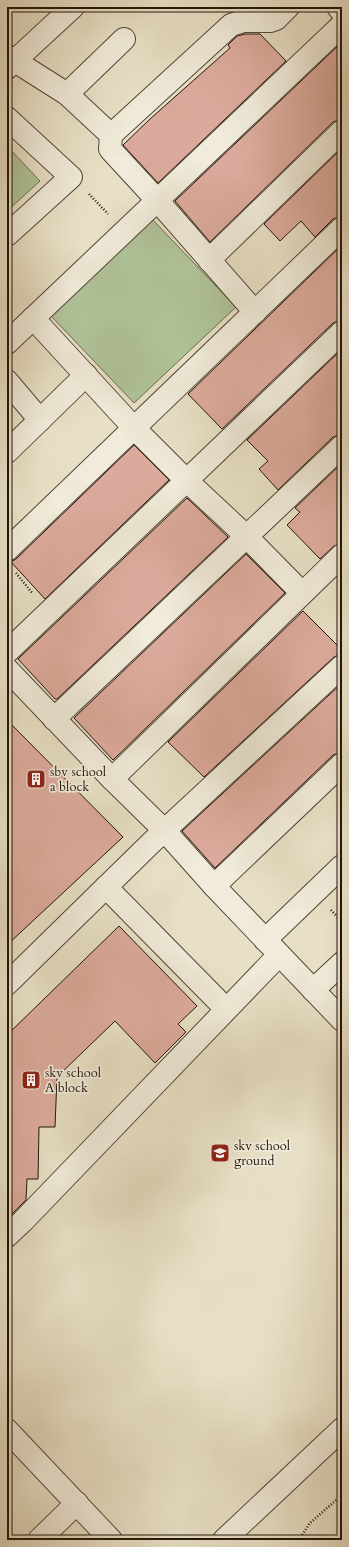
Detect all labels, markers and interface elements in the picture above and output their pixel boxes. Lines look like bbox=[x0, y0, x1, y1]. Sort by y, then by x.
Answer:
place label: sbv school a block bbox=[50, 763, 107, 796]
building icon: sbv school a block bbox=[25, 768, 47, 790]
place label: skv school A block bbox=[45, 1064, 102, 1097]
building icon: skv school A block bbox=[20, 1069, 42, 1091]
place label: skv school ground bbox=[234, 1137, 291, 1170]
school or university icon: skv school ground bbox=[209, 1142, 231, 1164]

